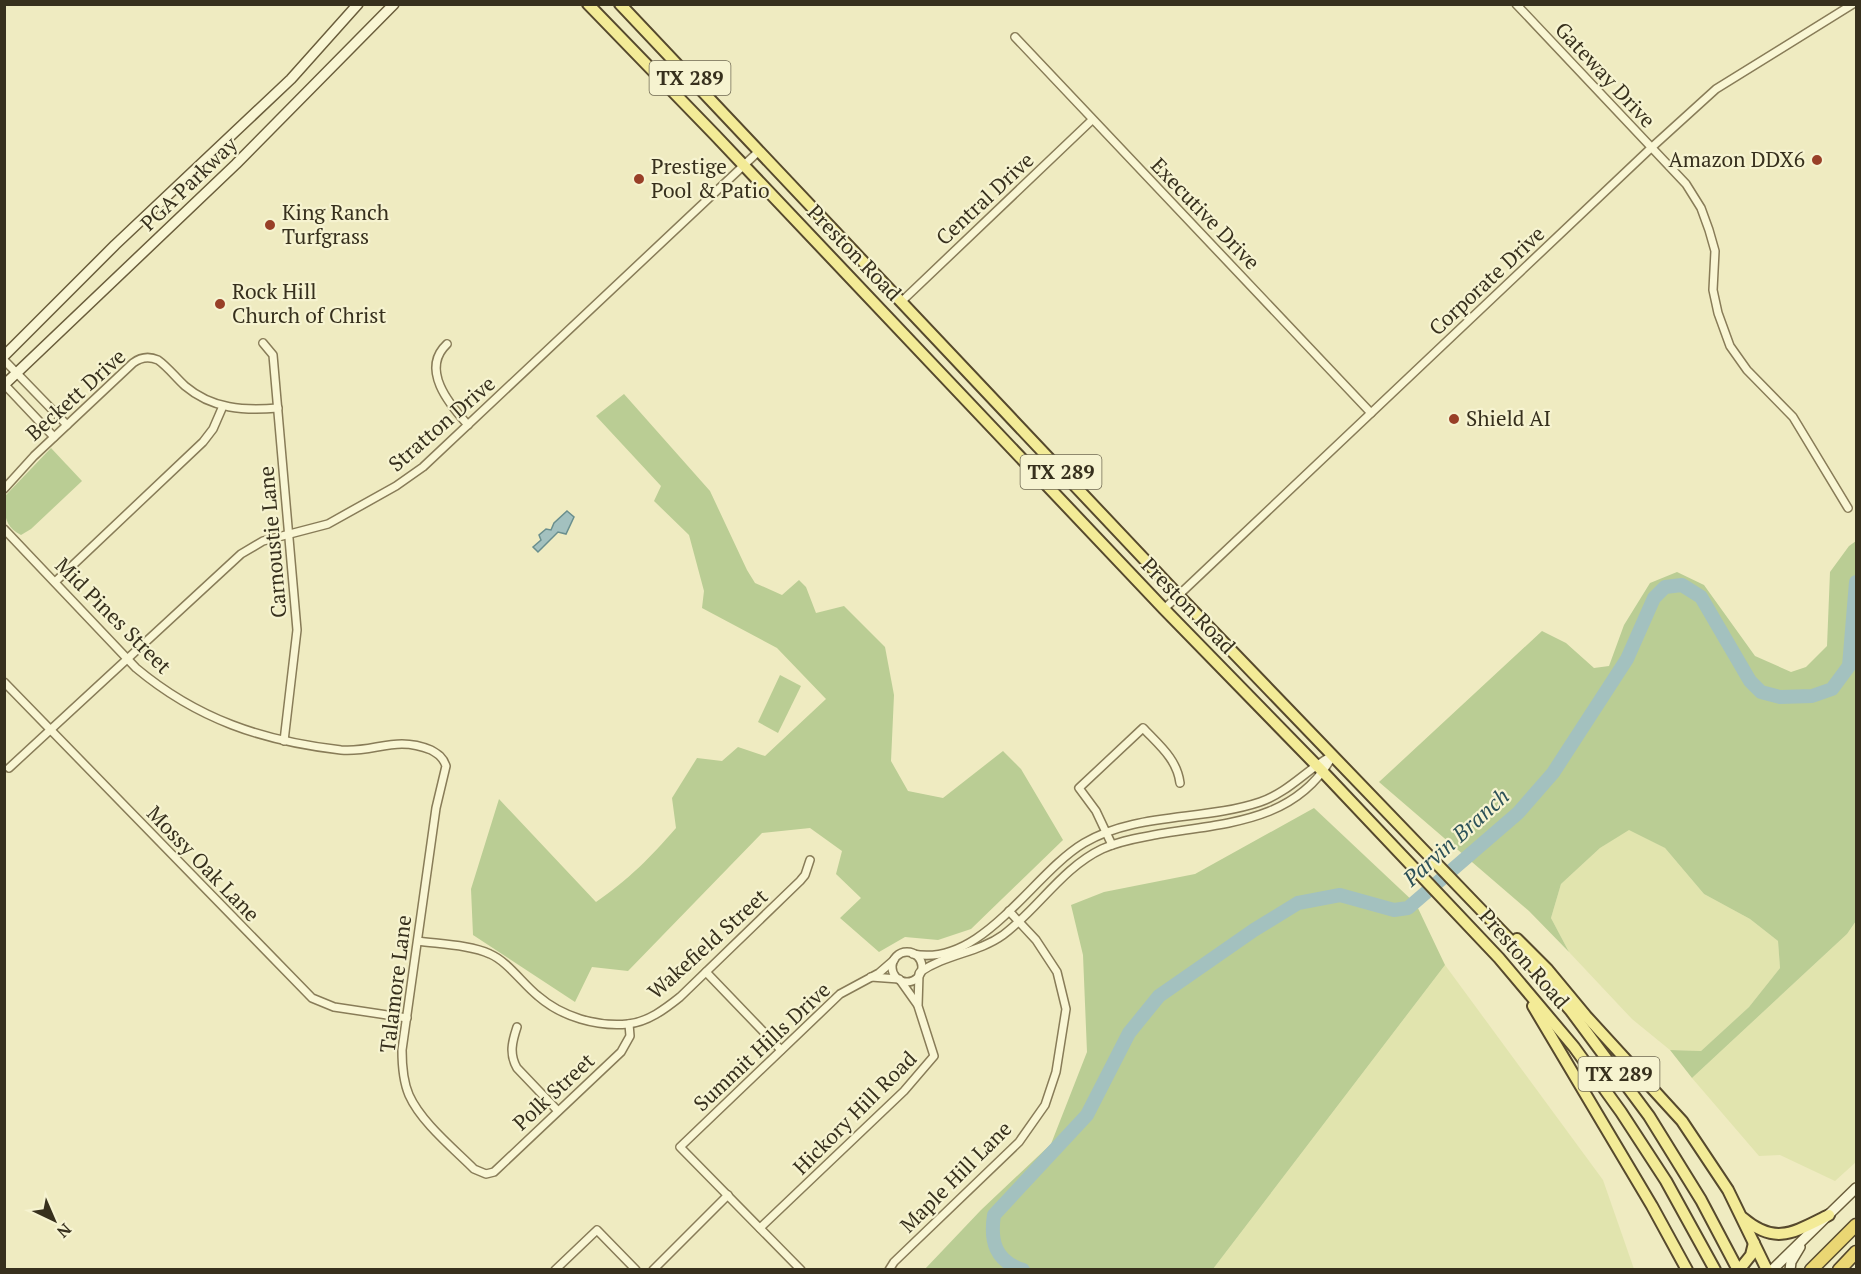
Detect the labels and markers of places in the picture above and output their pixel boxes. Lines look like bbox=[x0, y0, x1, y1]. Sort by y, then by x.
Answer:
place label: Amazon DDX6 bbox=[1668, 145, 1805, 173]
place label: Prestige Pool & Patio bbox=[651, 152, 770, 204]
marker: Amazon DDX6 bbox=[1810, 153, 1824, 167]
marker: Prestige Pool & Patio bbox=[632, 172, 646, 186]
place label: King Ranch Turfgrass bbox=[282, 198, 389, 250]
marker: King Ranch Turfgrass bbox=[263, 218, 277, 232]
place label: Rock Hill Church of Christ bbox=[232, 277, 386, 329]
marker: Rock Hill Church of Christ bbox=[213, 297, 227, 311]
place label: Shield AI bbox=[1466, 404, 1551, 432]
marker: Shield AI bbox=[1447, 412, 1461, 426]

